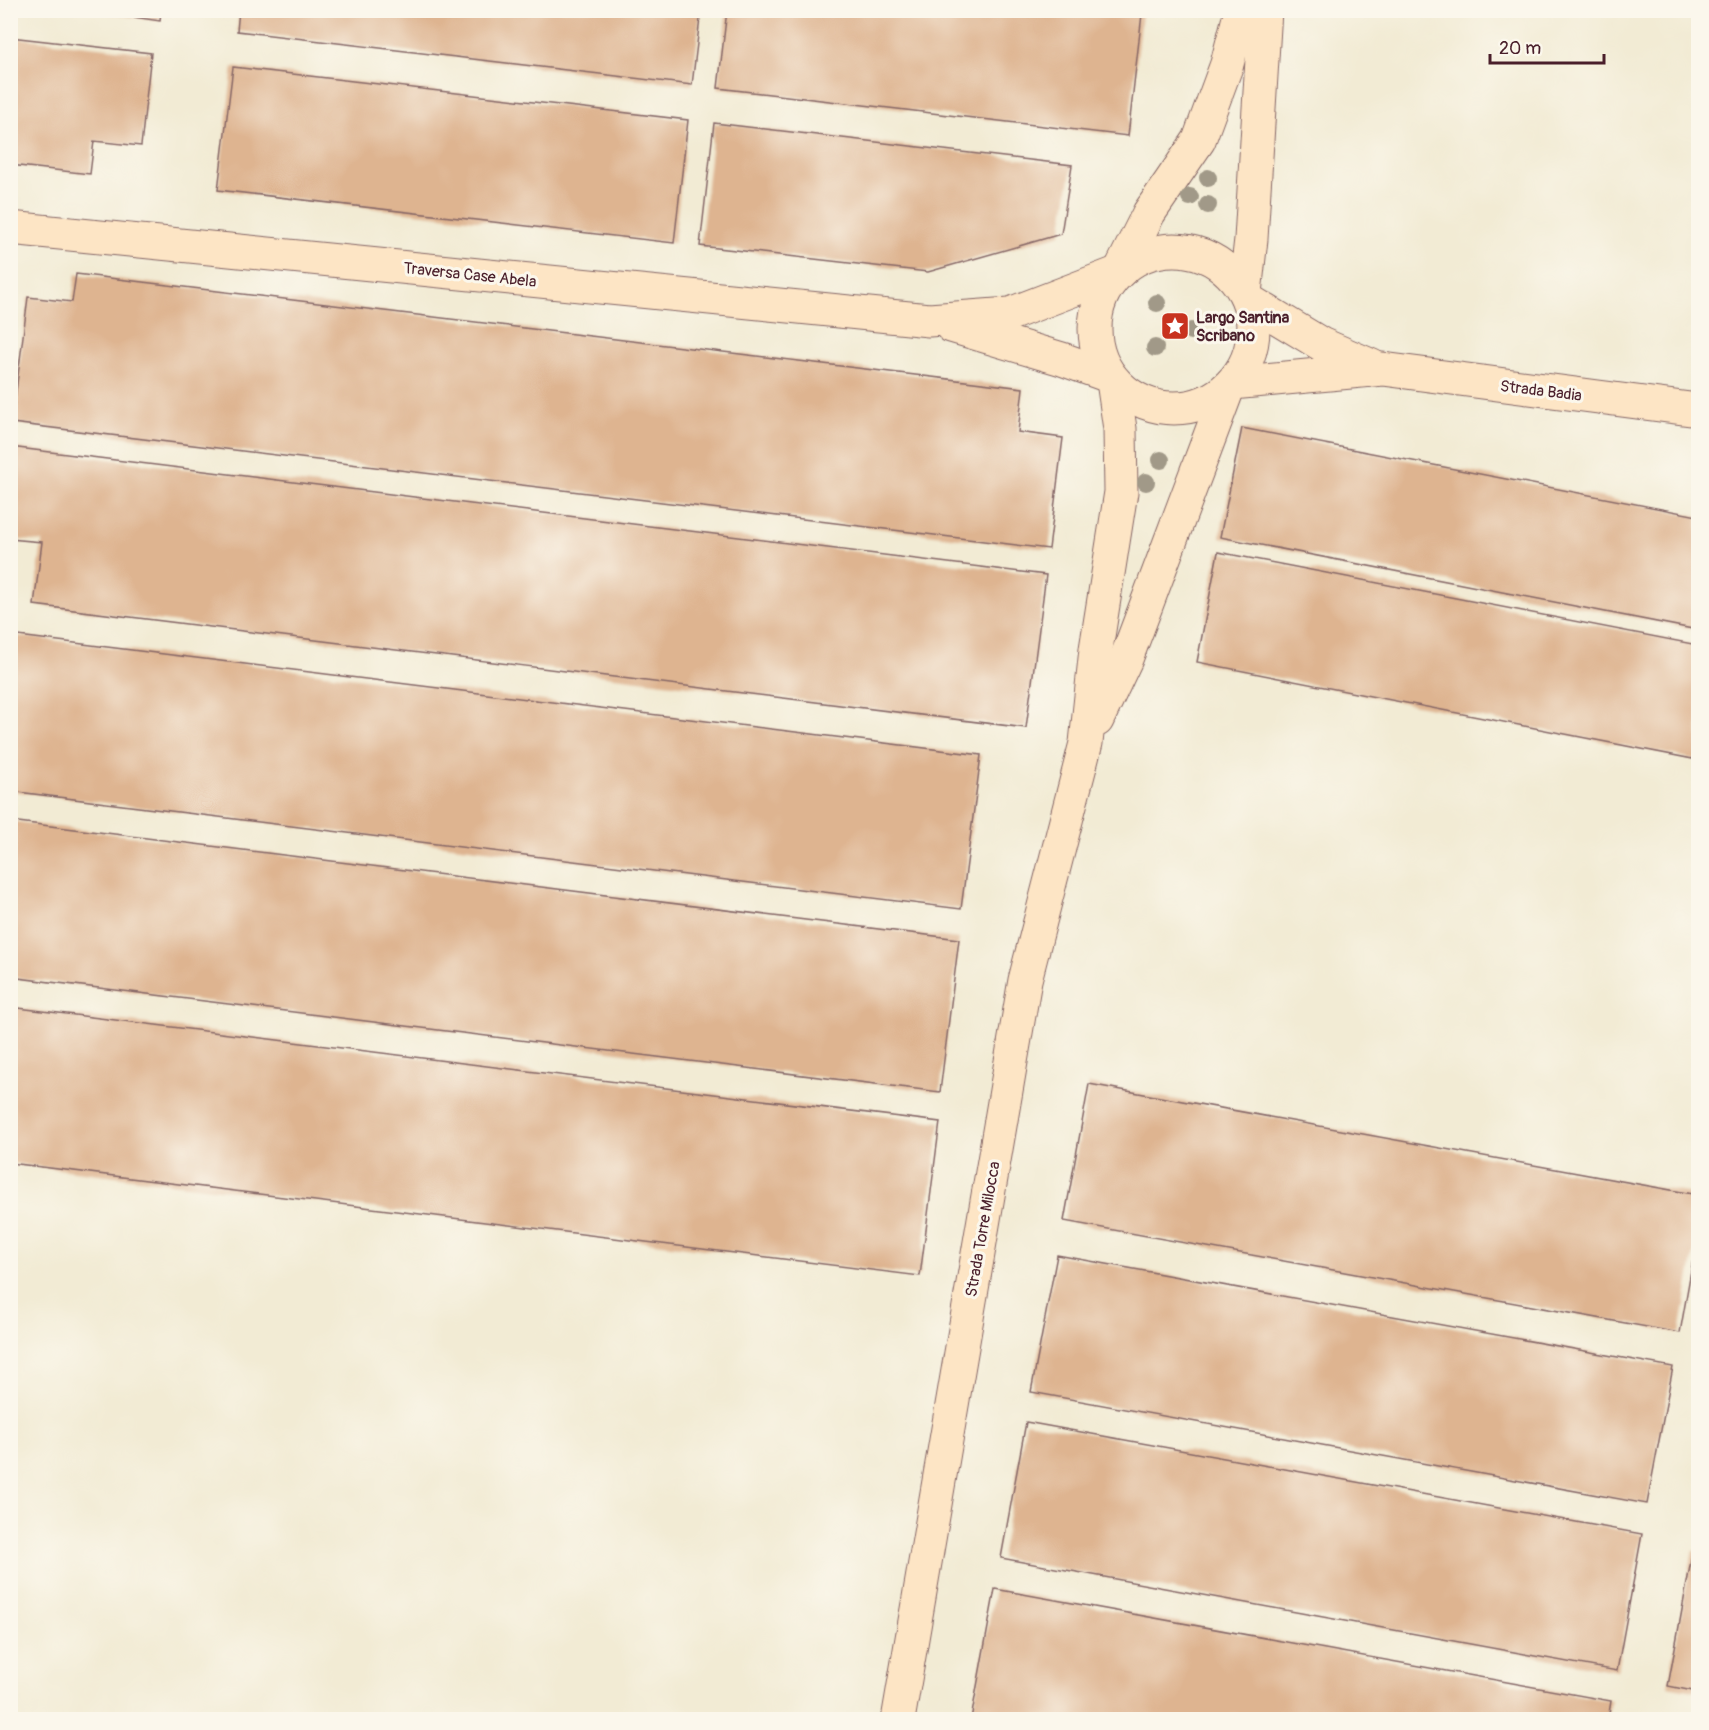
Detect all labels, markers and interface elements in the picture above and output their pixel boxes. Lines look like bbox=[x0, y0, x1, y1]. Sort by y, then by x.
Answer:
scale bar bbox=[1490, 27, 1604, 65]
text: 20 m bbox=[1499, 37, 1541, 60]
street label: Traversa Case Abela bbox=[402, 258, 537, 292]
place label: Largo Santina Scribano bbox=[1196, 308, 1290, 346]
place icon: Largo Santina Scribano bbox=[1159, 310, 1191, 342]
street label: Strada Badia bbox=[1499, 376, 1583, 406]
street label: Strada Torre Milocca bbox=[961, 1160, 1005, 1299]

